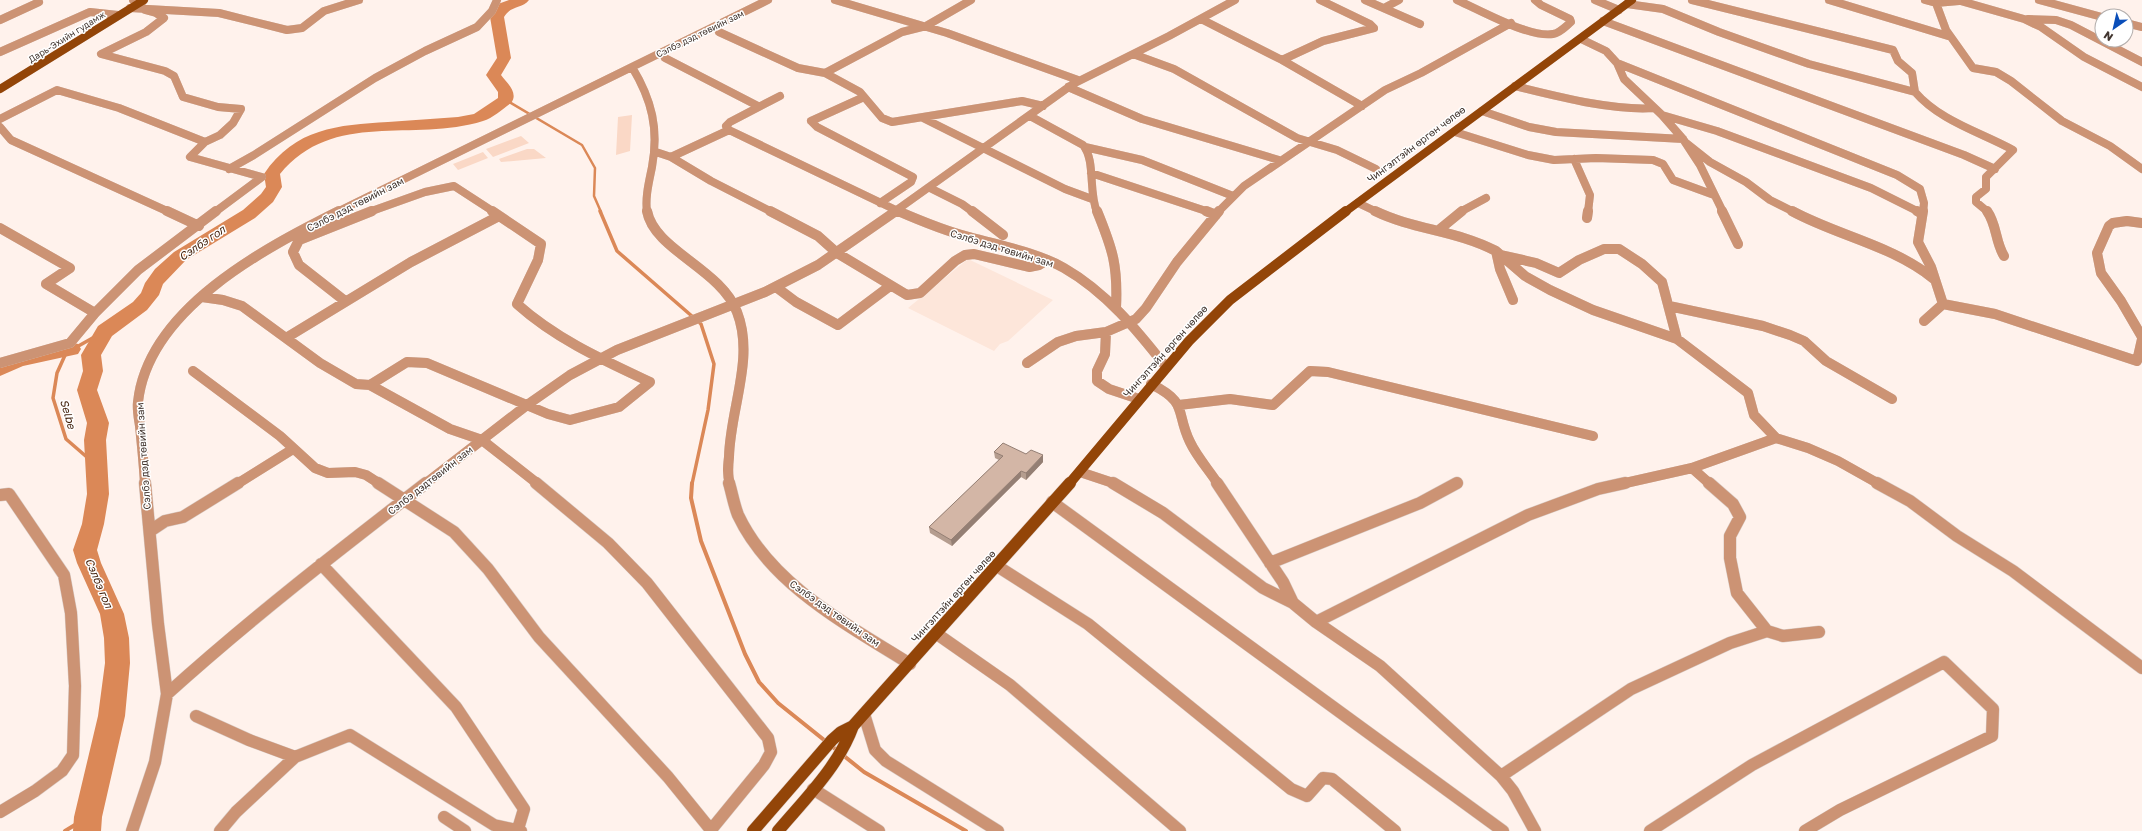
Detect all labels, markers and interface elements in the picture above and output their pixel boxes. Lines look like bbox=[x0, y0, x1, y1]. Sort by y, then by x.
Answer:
street label: Сэлбэ дэд төвийн зам bbox=[654, 7, 746, 60]
street label: Дарь-Эхийн гудамж bbox=[26, 8, 107, 65]
north arrow bbox=[2094, 8, 2134, 48]
text: N bbox=[2101, 29, 2115, 44]
street label: Чингэлтэйн өргөн чөлөө bbox=[1364, 103, 1468, 185]
street label: Сэлбэ дэд төвийн зам bbox=[305, 174, 405, 234]
water label: Сэлбэ гол bbox=[176, 222, 229, 263]
street label: Сэлбэ дэд төвийн зам bbox=[949, 227, 1055, 269]
street label: Чингэлтэйн өргөн чөлөө bbox=[1120, 302, 1210, 400]
water label: Selbe bbox=[58, 398, 79, 432]
street label: Сэлбэ дэд төвийн зам bbox=[133, 402, 153, 510]
street label: Сэлбэ дэдтөвийн зам bbox=[385, 443, 475, 517]
street label: Чингэлтэйн өргөн чөлөө bbox=[908, 547, 998, 645]
water label: Сэлбэ гол bbox=[83, 556, 116, 611]
street label: Сэлбэ дэд төвийн зам bbox=[788, 577, 882, 649]

